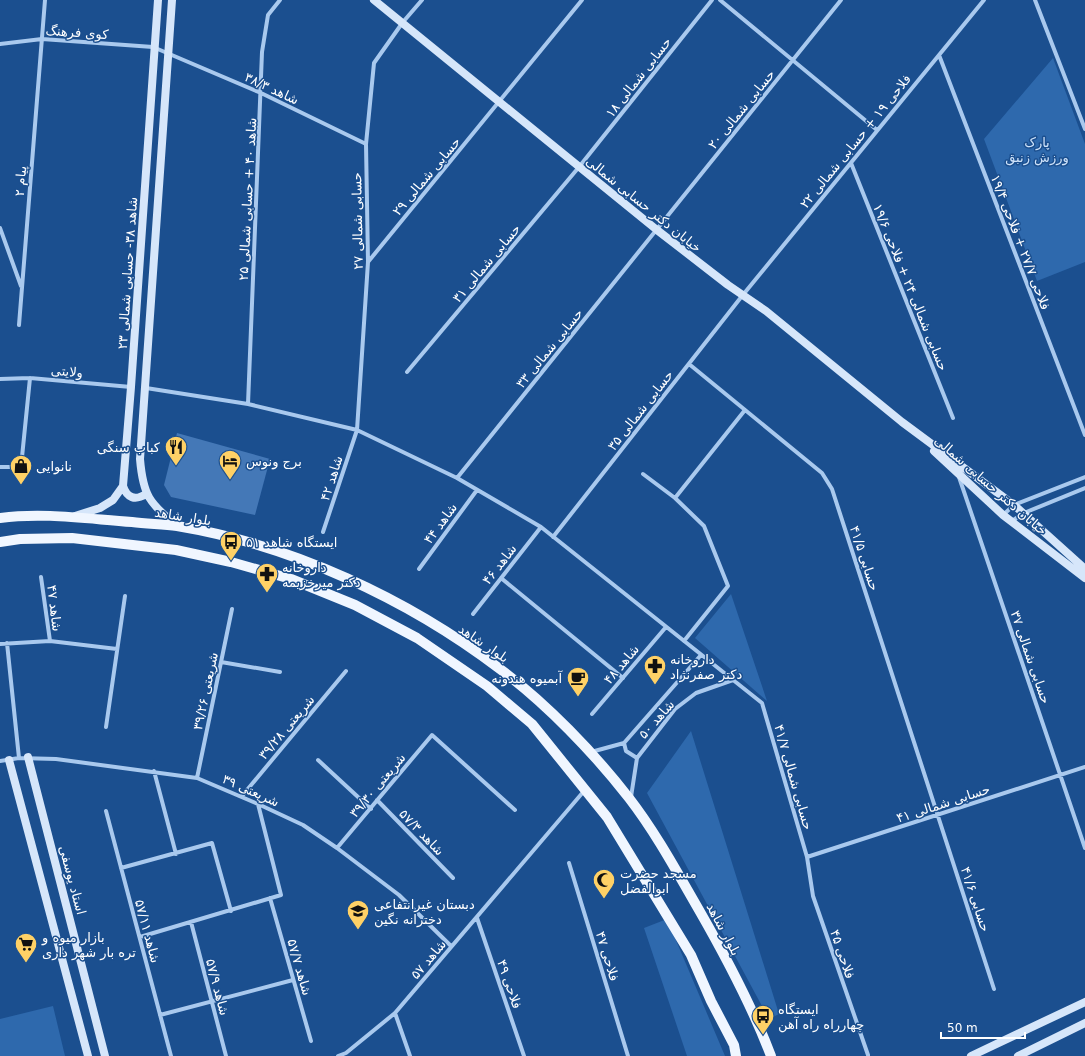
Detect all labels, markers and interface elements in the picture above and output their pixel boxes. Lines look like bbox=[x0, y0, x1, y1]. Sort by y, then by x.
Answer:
street label: کوی فرهنگ bbox=[45, 23, 110, 43]
street label: حسابی شمالی ۱۸ bbox=[602, 34, 674, 120]
street label: حسابی شمالی ۲۰ bbox=[705, 67, 778, 152]
street label: شاهد ۳۸/۳ bbox=[242, 69, 301, 108]
street label: فلاحی ۱۹ + حسابی شمالی ۲۲ bbox=[797, 71, 914, 211]
street label: شاهد ۴۰ + حسابی شمالی ۲۵ bbox=[236, 117, 259, 281]
street label: حسابی شمالی ۲۹ bbox=[389, 134, 463, 218]
park label: پارک ورزش زنبق bbox=[1005, 135, 1069, 166]
street label: خیابان دکتر حسابی شمالی bbox=[582, 153, 704, 256]
street label: پیام ۲ bbox=[12, 165, 29, 197]
street label: حسابی شمالی ۲۷ bbox=[349, 172, 366, 270]
street label: فلاحی ۲۷/۷ + فلاحی ۱۹/۴ bbox=[988, 172, 1053, 312]
street label: شاهد ۳۸- حسابی شمالی ۲۳ bbox=[115, 196, 140, 350]
street label: حسابی شمالی ۲۴ + فلاحی ۱۹/۶ bbox=[870, 201, 951, 373]
street label: حسابی شمالی ۳۱ bbox=[449, 221, 523, 305]
street label: حسابی شمالی ۳۳ bbox=[513, 306, 586, 391]
street label: ولایتی bbox=[50, 363, 84, 381]
street label: حسابی شمالی ۳۵ bbox=[604, 367, 676, 453]
street label: خیابان دکتر حسابی شمالی bbox=[931, 433, 1050, 539]
restaurant icon: کباب سنگی bbox=[163, 434, 189, 467]
place label: کباب سنگی bbox=[97, 440, 161, 455]
hotel icon: برج ونوس bbox=[217, 448, 243, 481]
shop icon: نانوایی bbox=[8, 453, 34, 486]
place label: برج ونوس bbox=[246, 454, 302, 470]
street label: شاهد ۴۲ bbox=[317, 454, 346, 503]
place label: نانوایی bbox=[36, 459, 72, 475]
street label: شاهد ۴۴ bbox=[421, 500, 460, 547]
street label: بلوار شاهد bbox=[153, 505, 212, 529]
street label: حسابی ۴۱/۵ bbox=[847, 524, 882, 593]
bus stop icon: ایستگاه شاهد ۵۱ bbox=[218, 529, 244, 562]
place label: ایستگاه شاهد ۵۱ bbox=[246, 535, 337, 550]
street label: شاهد ۴۶ bbox=[479, 541, 520, 587]
place label: داروخانه دکتر میرخزیمه bbox=[282, 560, 361, 591]
pharmacy icon: داروخانه دکتر میرخزیمه bbox=[254, 561, 280, 594]
street label: شاهد ۴۷ bbox=[44, 584, 65, 632]
street label: حسابی شمالی ۳۷ bbox=[1008, 609, 1053, 706]
street label: بلوار شاهد bbox=[455, 621, 512, 666]
street label: شاهد ۴۸ bbox=[601, 642, 642, 687]
street label: شریعتی ۳۹/۲۶ bbox=[190, 651, 222, 732]
place label: داروخانه دکتر صفرنژاد bbox=[670, 652, 742, 683]
pharmacy icon: داروخانه دکتر صفرنژاد bbox=[642, 653, 668, 686]
cafe icon: آبمیوه هندونه bbox=[565, 665, 591, 698]
place label: آبمیوه هندونه bbox=[491, 670, 563, 687]
street label: شریعتی ۳۹/۲۸ bbox=[255, 692, 318, 763]
street label: شاهد ۵۰ bbox=[635, 697, 677, 742]
street label: حسابی شمالی ۴۱/۷ bbox=[771, 723, 816, 832]
street label: شریعتی ۳۹/۳۰ bbox=[346, 750, 409, 821]
street label: شریعتی ۳۹ bbox=[220, 771, 282, 811]
street label: حسابی شمالی ۴۱ bbox=[894, 781, 992, 826]
street label: شاهد ۵۷/۳ bbox=[396, 806, 447, 858]
street label: استاد یوسفی bbox=[55, 844, 89, 917]
street label: حسابی ۴۱/۶ bbox=[958, 865, 993, 934]
place label: مسجد حضرت ابوالفضل bbox=[620, 866, 697, 897]
mosque icon: مسجد حضرت ابوالفضل bbox=[591, 867, 617, 900]
place label: دبستان غیرانتفاعی دخترانه نگین bbox=[374, 897, 475, 928]
street label: شاهد ۵۷/۱۱ bbox=[132, 898, 163, 964]
school or university icon: دبستان غیرانتفاعی دخترانه نگین bbox=[345, 898, 371, 931]
street label: بلوار شاهد bbox=[703, 900, 744, 958]
street label: فلاحی ۴۵ bbox=[827, 928, 858, 981]
place label: بازار میوه و تره بار شهر داری bbox=[41, 930, 136, 961]
street label: فلاحی ۴۷ bbox=[593, 930, 622, 983]
supermarket icon: بازار میوه و تره بار شهر داری bbox=[13, 931, 39, 964]
street label: شاهد ۵۷/۷ bbox=[284, 937, 315, 997]
street label: شاهد ۵۷ bbox=[408, 937, 449, 982]
street label: شاهد ۵۷/۹ bbox=[203, 957, 232, 1017]
street label: فلاحی ۴۹ bbox=[494, 958, 525, 1011]
place label: ایستگاه چهارراه راه آهن bbox=[778, 1002, 864, 1033]
bus stop icon: ایستگاه چهارراه راه آهن bbox=[750, 1003, 776, 1036]
scale bar bbox=[941, 1014, 1025, 1040]
text: 50 m bbox=[947, 1021, 978, 1035]

